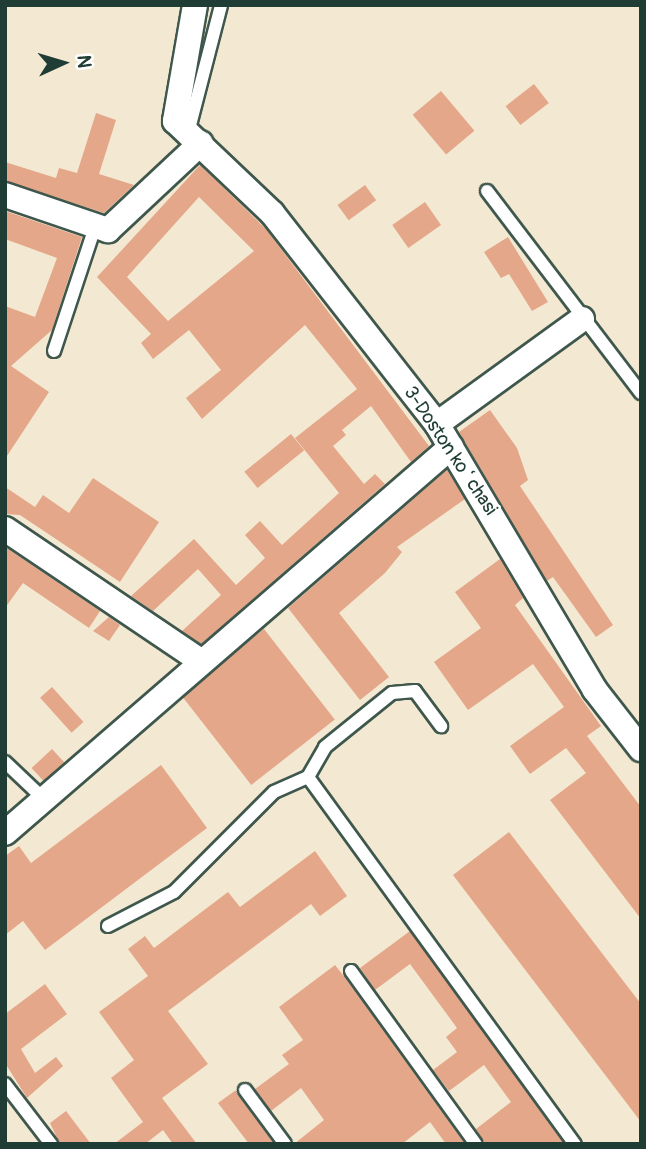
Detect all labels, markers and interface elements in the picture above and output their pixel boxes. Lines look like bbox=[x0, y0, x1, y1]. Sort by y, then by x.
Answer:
north arrow bbox=[28, 28, 98, 98]
text: N bbox=[72, 54, 96, 69]
street label: 3-Doston koʻchasi bbox=[398, 382, 502, 520]

